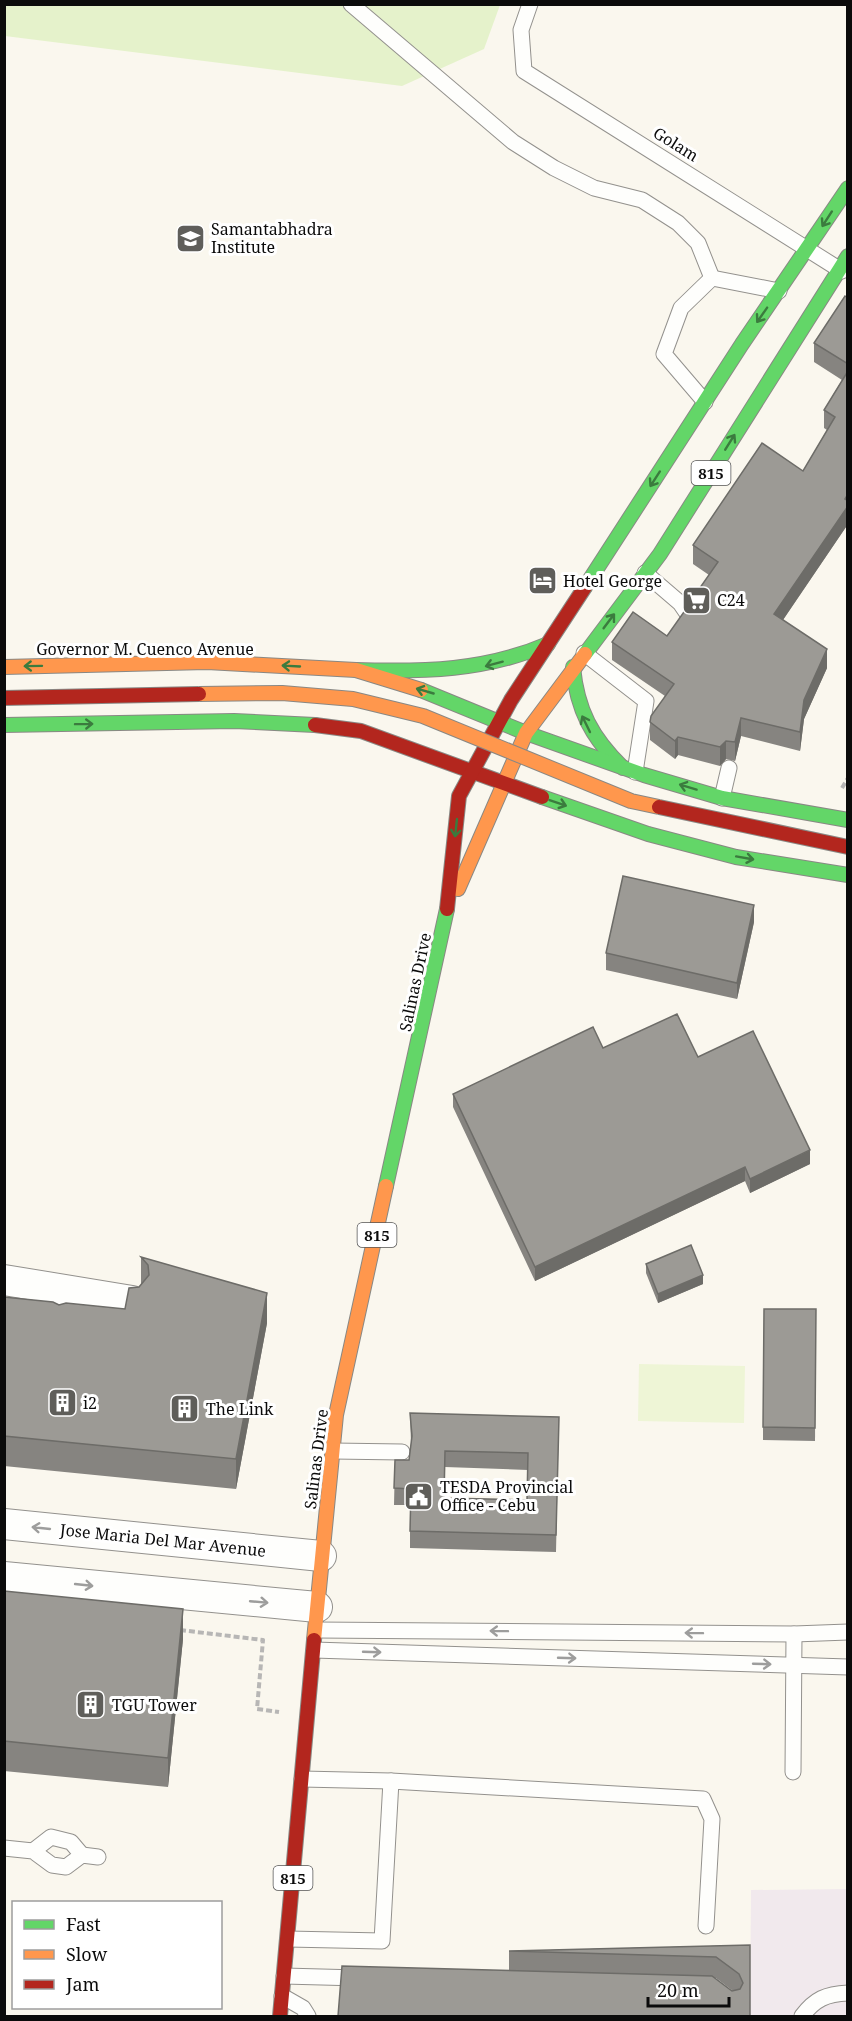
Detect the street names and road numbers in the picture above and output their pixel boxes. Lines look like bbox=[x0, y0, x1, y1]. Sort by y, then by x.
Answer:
street label: Golam bbox=[649, 121, 703, 167]
road number: 815 bbox=[692, 461, 730, 485]
street label: Governor M. Cuenco Avenue bbox=[36, 638, 254, 660]
street label: Salinas Drive bbox=[394, 931, 436, 1033]
road number: 815 bbox=[358, 1223, 397, 1247]
street label: Salinas Drive bbox=[299, 1408, 333, 1510]
street label: Jose Maria Del Mar Avenue bbox=[58, 1518, 267, 1562]
road number: 815 bbox=[274, 1866, 312, 1890]

